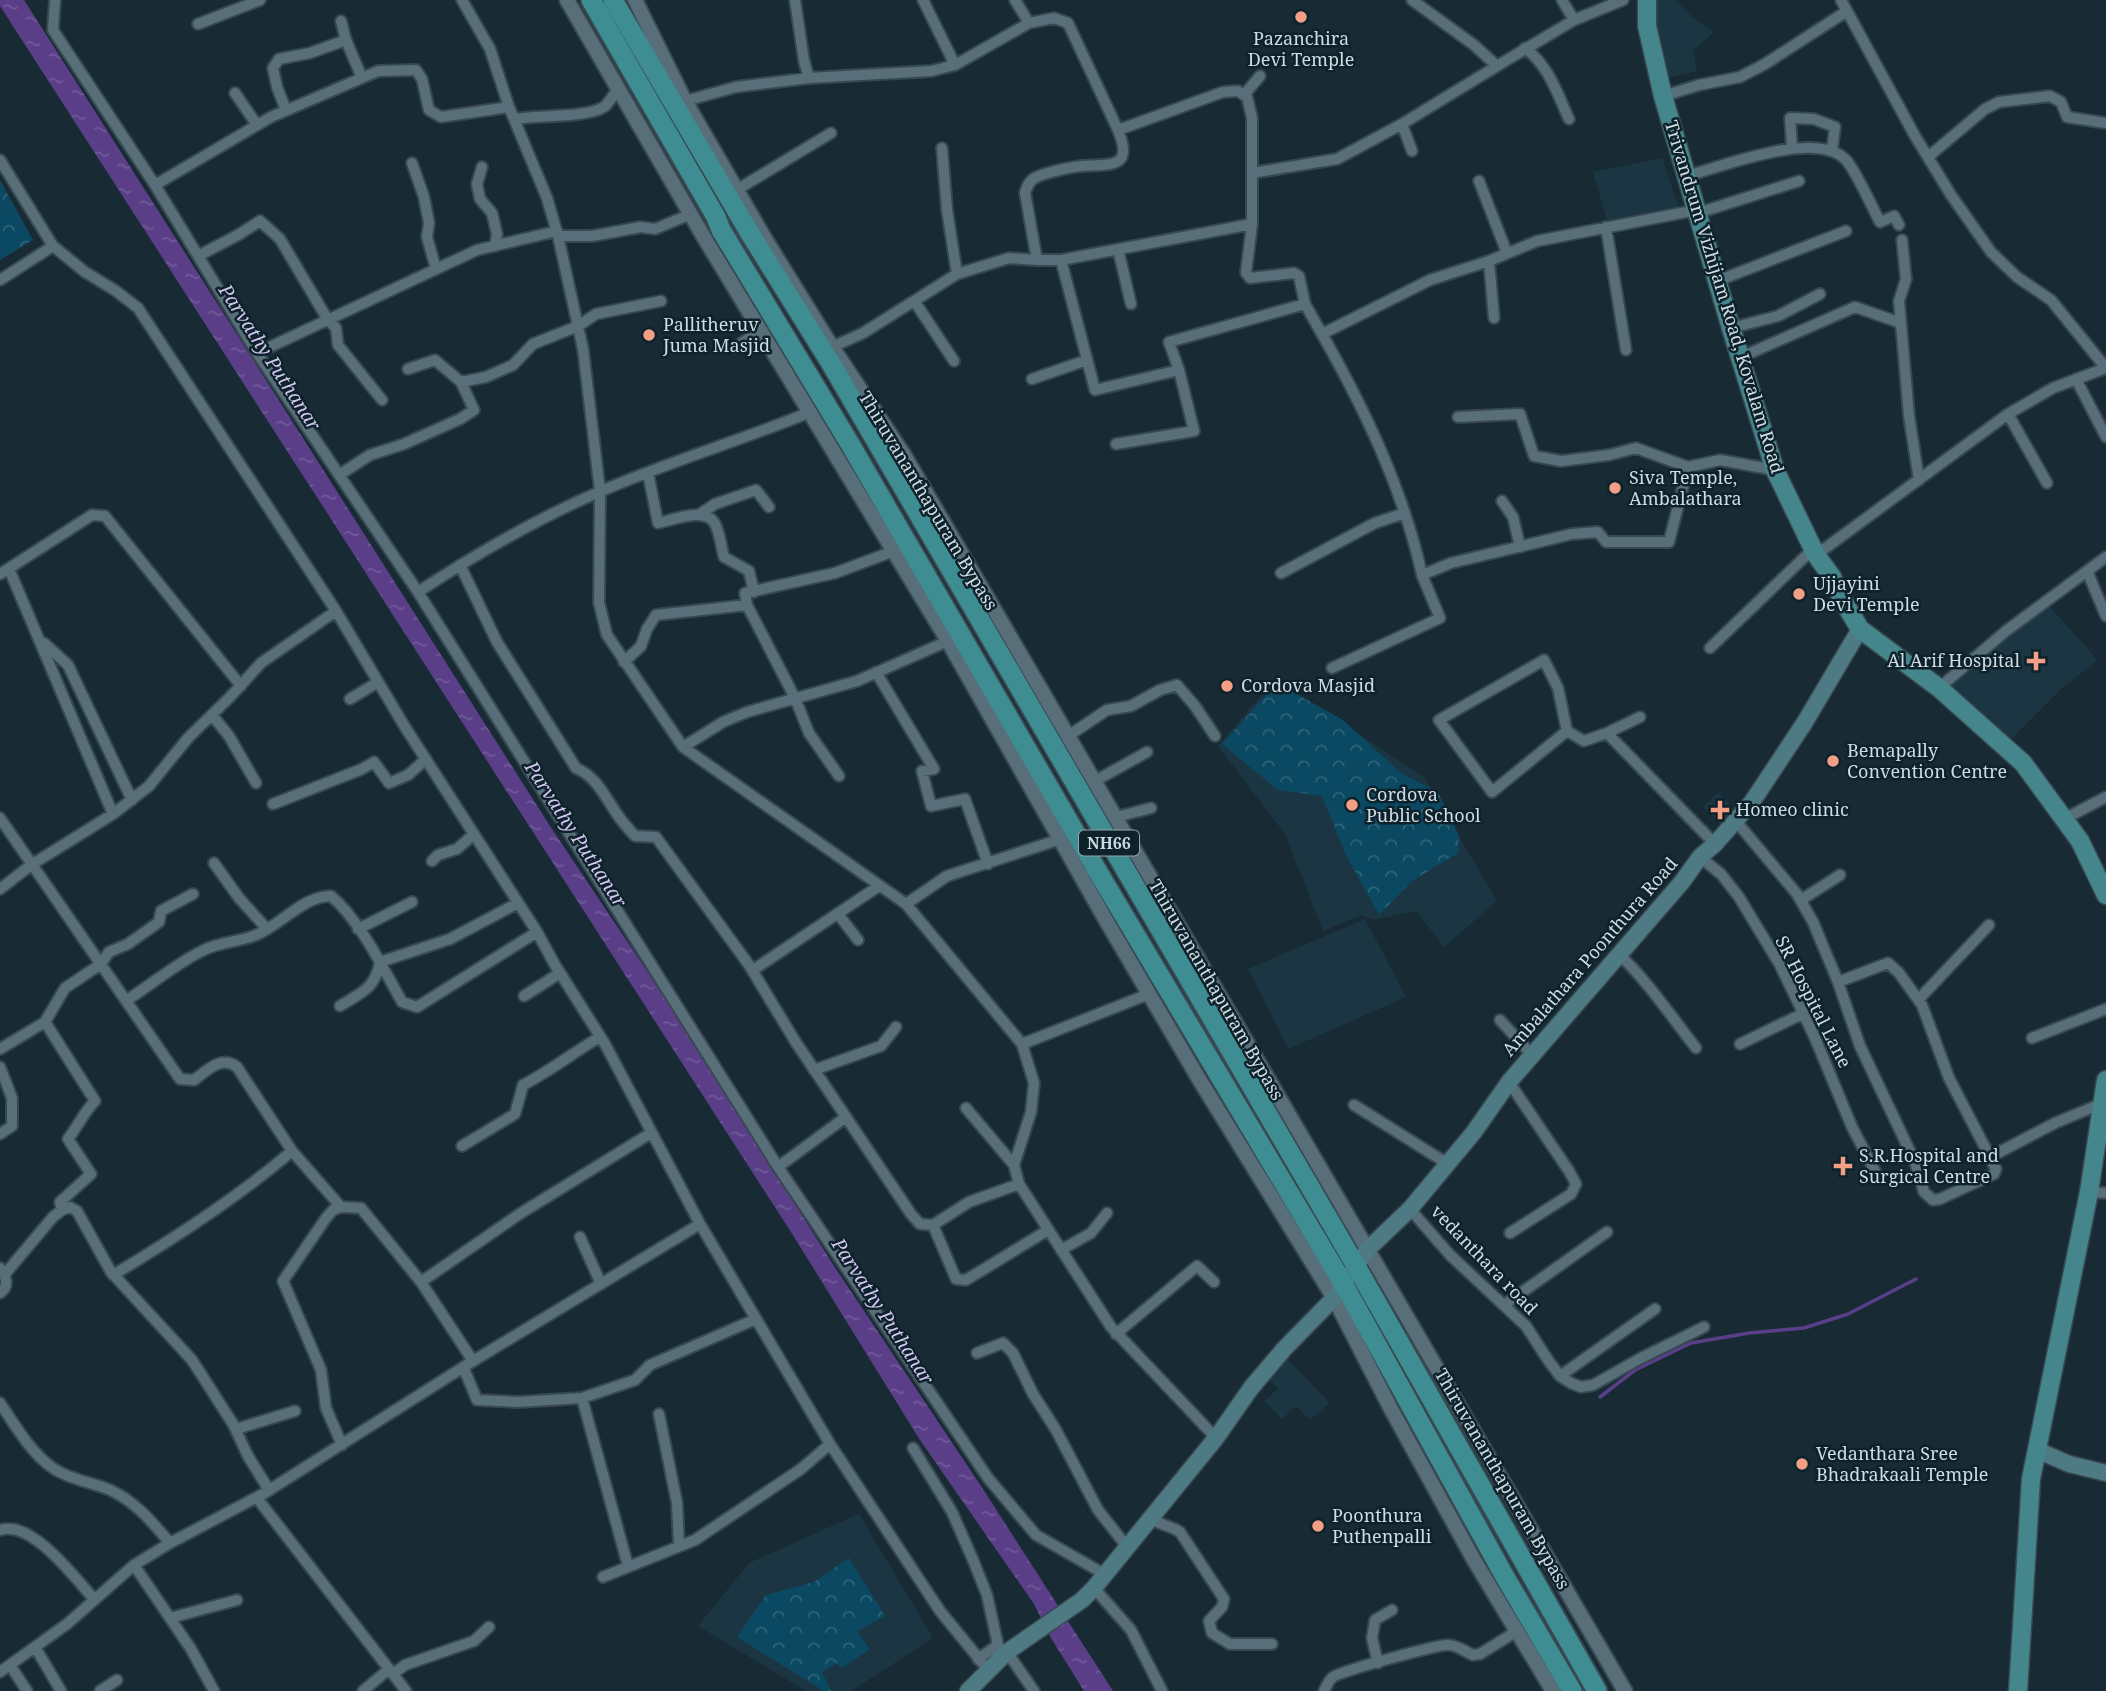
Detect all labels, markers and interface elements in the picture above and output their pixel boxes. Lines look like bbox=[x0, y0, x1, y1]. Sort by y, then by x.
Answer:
marker: Pazanchira Devi Temple bbox=[1293, 9, 1309, 25]
place label: Pazanchira Devi Temple bbox=[1248, 26, 1354, 71]
street label: Trivandrum Vizhijam Road, Kovalam Road bbox=[1660, 117, 1790, 476]
water label: Parvathy Puthanar bbox=[212, 278, 327, 435]
place label: Pallitheruv Juma Masjid bbox=[662, 312, 770, 357]
marker: Pallitheruv Juma Masjid bbox=[641, 327, 657, 343]
street label: Thiruvananthapuram Bypass bbox=[854, 387, 1004, 614]
place label: Siva Temple, Ambalathara bbox=[1629, 465, 1742, 510]
marker: Siva Temple, Ambalathara bbox=[1607, 480, 1623, 496]
place label: Ujjayini Devi Temple bbox=[1813, 571, 1920, 616]
marker: Ujjayini Devi Temple bbox=[1791, 586, 1807, 602]
place label: Al Arif Hospital bbox=[1887, 648, 2020, 672]
marker: Al Arif Hospital bbox=[2026, 651, 2046, 671]
place label: Cordova Masjid bbox=[1241, 673, 1375, 697]
marker: Cordova Masjid bbox=[1219, 678, 1235, 694]
place label: Bemapally Convention Centre bbox=[1847, 738, 2007, 783]
marker: Bemapally Convention Centre bbox=[1825, 753, 1841, 769]
water label: Parvathy Puthanar bbox=[518, 755, 633, 912]
place label: Cordova Public School bbox=[1366, 782, 1481, 827]
marker: Cordova Public School bbox=[1344, 797, 1360, 813]
place label: Homeo clinic bbox=[1736, 797, 1849, 821]
marker: Homeo clinic bbox=[1710, 800, 1730, 820]
road number: NH66 bbox=[1079, 830, 1139, 856]
street label: Ambalathara Poonthura Road bbox=[1496, 852, 1682, 1061]
street label: Thiruvananthapuram Bypass bbox=[1144, 875, 1290, 1104]
street label: SR Hospital Lane bbox=[1770, 931, 1858, 1072]
place label: S.R.Hospital and Surgical Centre bbox=[1859, 1143, 1999, 1188]
marker: S.R.Hospital and Surgical Centre bbox=[1833, 1156, 1853, 1176]
street label: vedanthara road bbox=[1426, 1199, 1543, 1319]
water label: Parvathy Puthanar bbox=[825, 1232, 940, 1389]
street label: Thiruvananthapuram Bypass bbox=[1430, 1364, 1576, 1593]
place label: Vedanthara Sree Bhadrakaali Temple bbox=[1816, 1441, 1989, 1486]
marker: Vedanthara Sree Bhadrakaali Temple bbox=[1794, 1456, 1810, 1472]
place label: Poonthura Puthenpalli bbox=[1332, 1503, 1432, 1548]
marker: Poonthura Puthenpalli bbox=[1310, 1518, 1326, 1534]

